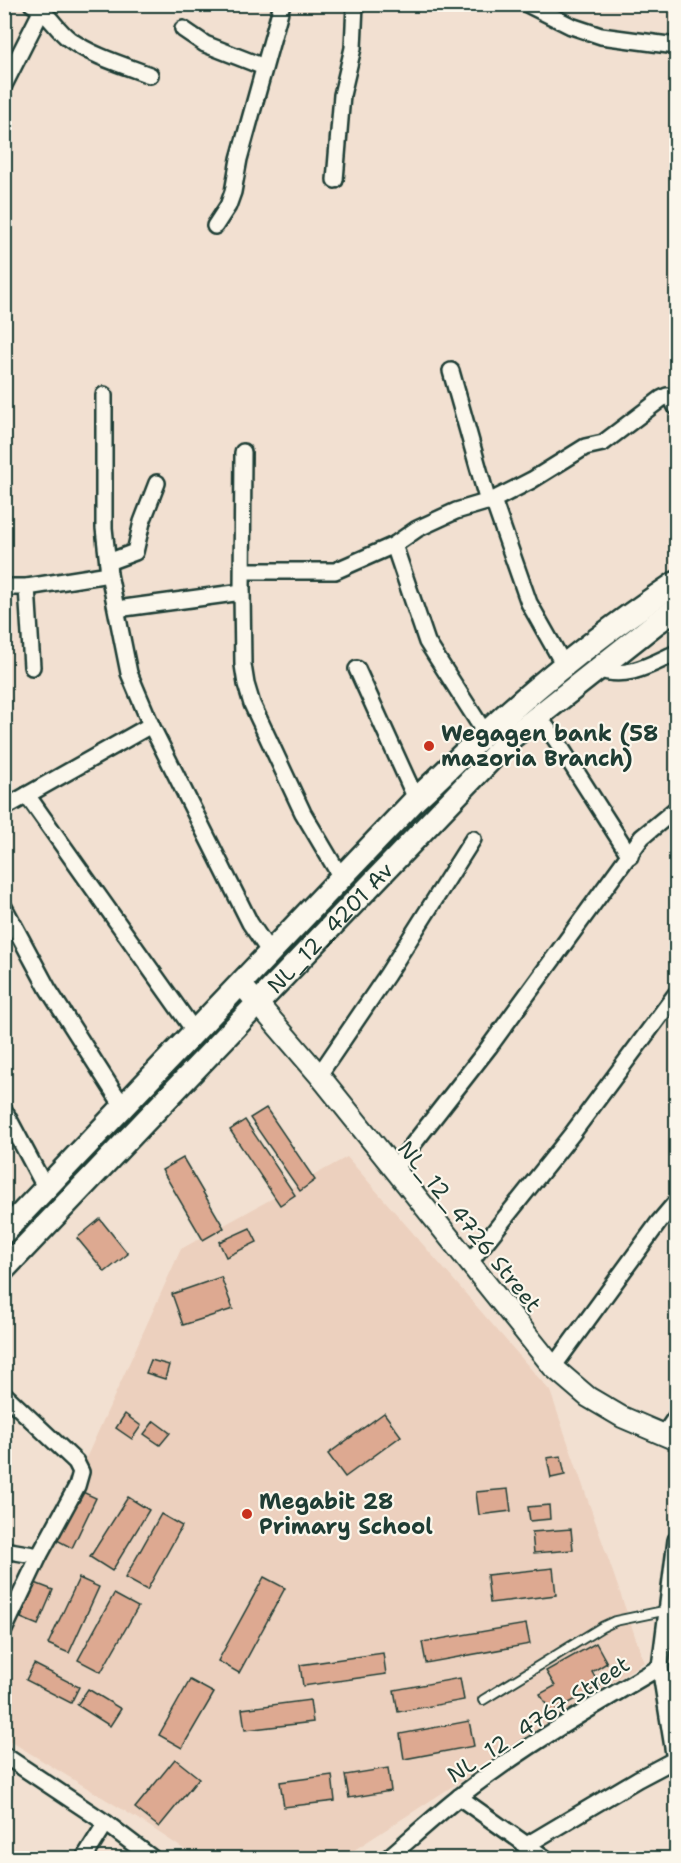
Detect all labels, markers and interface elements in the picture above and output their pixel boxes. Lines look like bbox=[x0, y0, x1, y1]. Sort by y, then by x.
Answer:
place label: Wegagen bank (58 mazoria Branch) bbox=[441, 719, 658, 773]
marker: Wegagen bank (58 mazoria Branch) bbox=[422, 739, 436, 753]
street label: NL_12_4201 Av bbox=[261, 856, 400, 1000]
street label: NL_12_4726 Street bbox=[391, 1135, 548, 1318]
place label: Megabit 28 Primary School bbox=[259, 1487, 433, 1541]
marker: Megabit 28 Primary School bbox=[240, 1507, 254, 1521]
street label: NL_12_4767 Street bbox=[441, 1650, 635, 1789]

